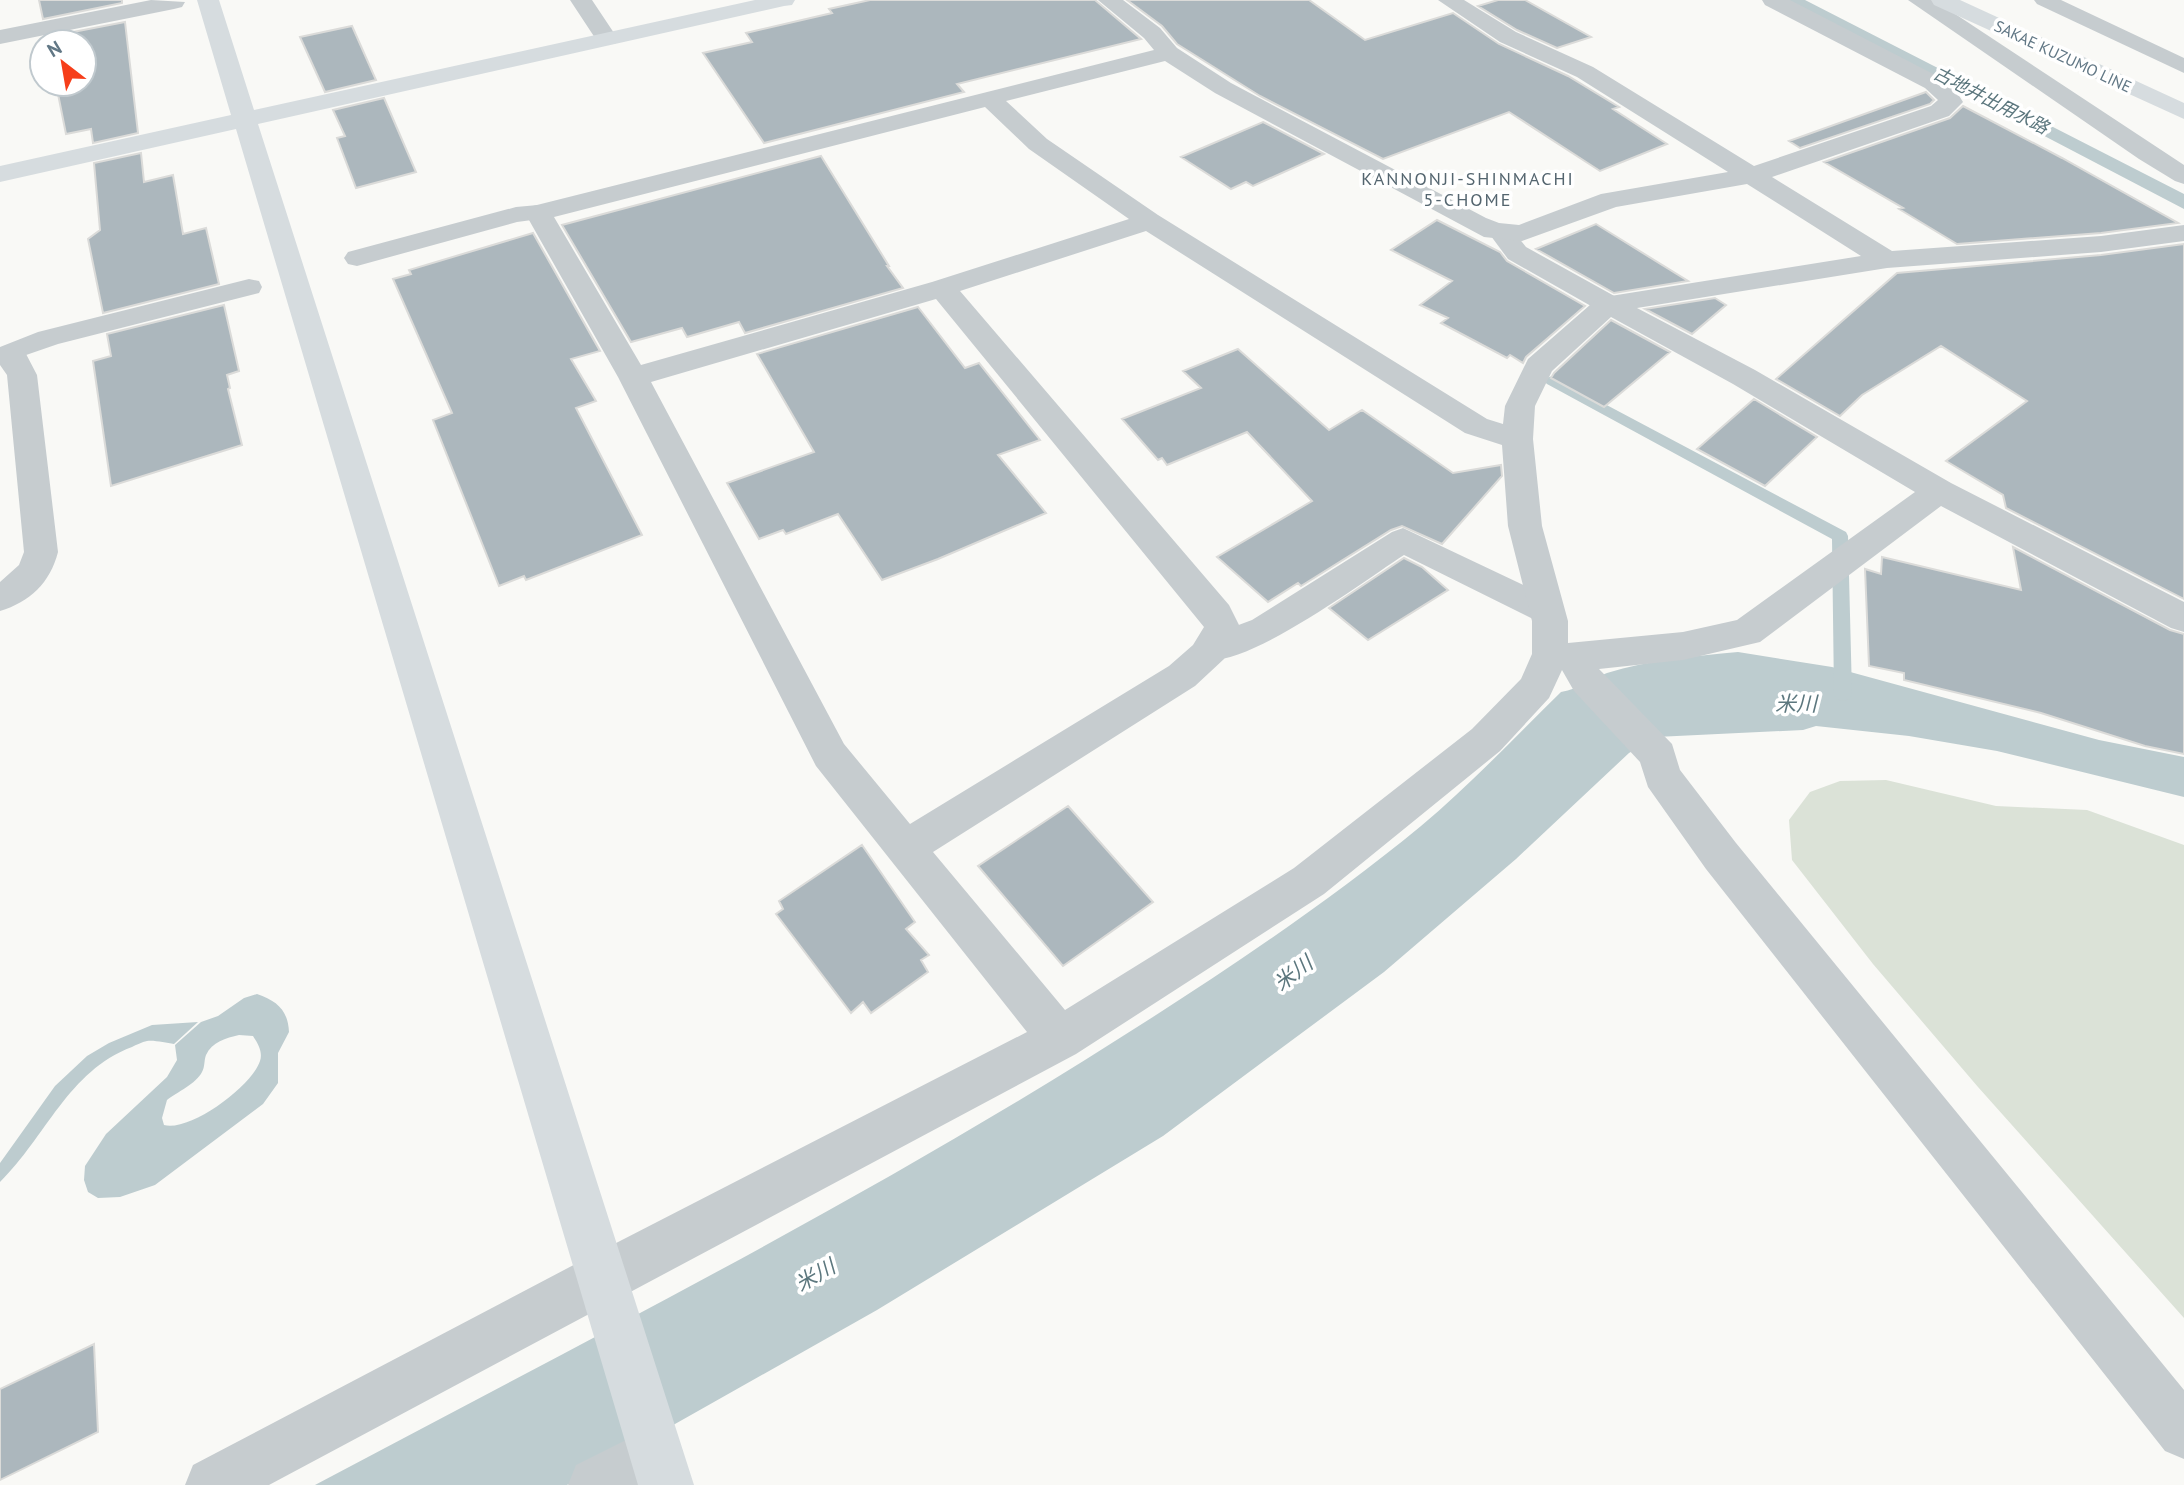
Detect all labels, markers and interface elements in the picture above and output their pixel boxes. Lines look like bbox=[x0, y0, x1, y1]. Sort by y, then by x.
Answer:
street label: SAKAE KUZUMO LINE bbox=[1991, 15, 2135, 97]
north arrow bbox=[28, 28, 98, 98]
text: N bbox=[43, 35, 66, 62]
water label: 古地井出用水路 bbox=[1930, 61, 2054, 140]
district label: KANNONJI-SHINMACHI 5-CHOME bbox=[1361, 167, 1575, 211]
water label: 米川 bbox=[1775, 690, 1819, 717]
water label: 米川 bbox=[1268, 948, 1319, 996]
water label: 米川 bbox=[790, 1252, 842, 1297]

